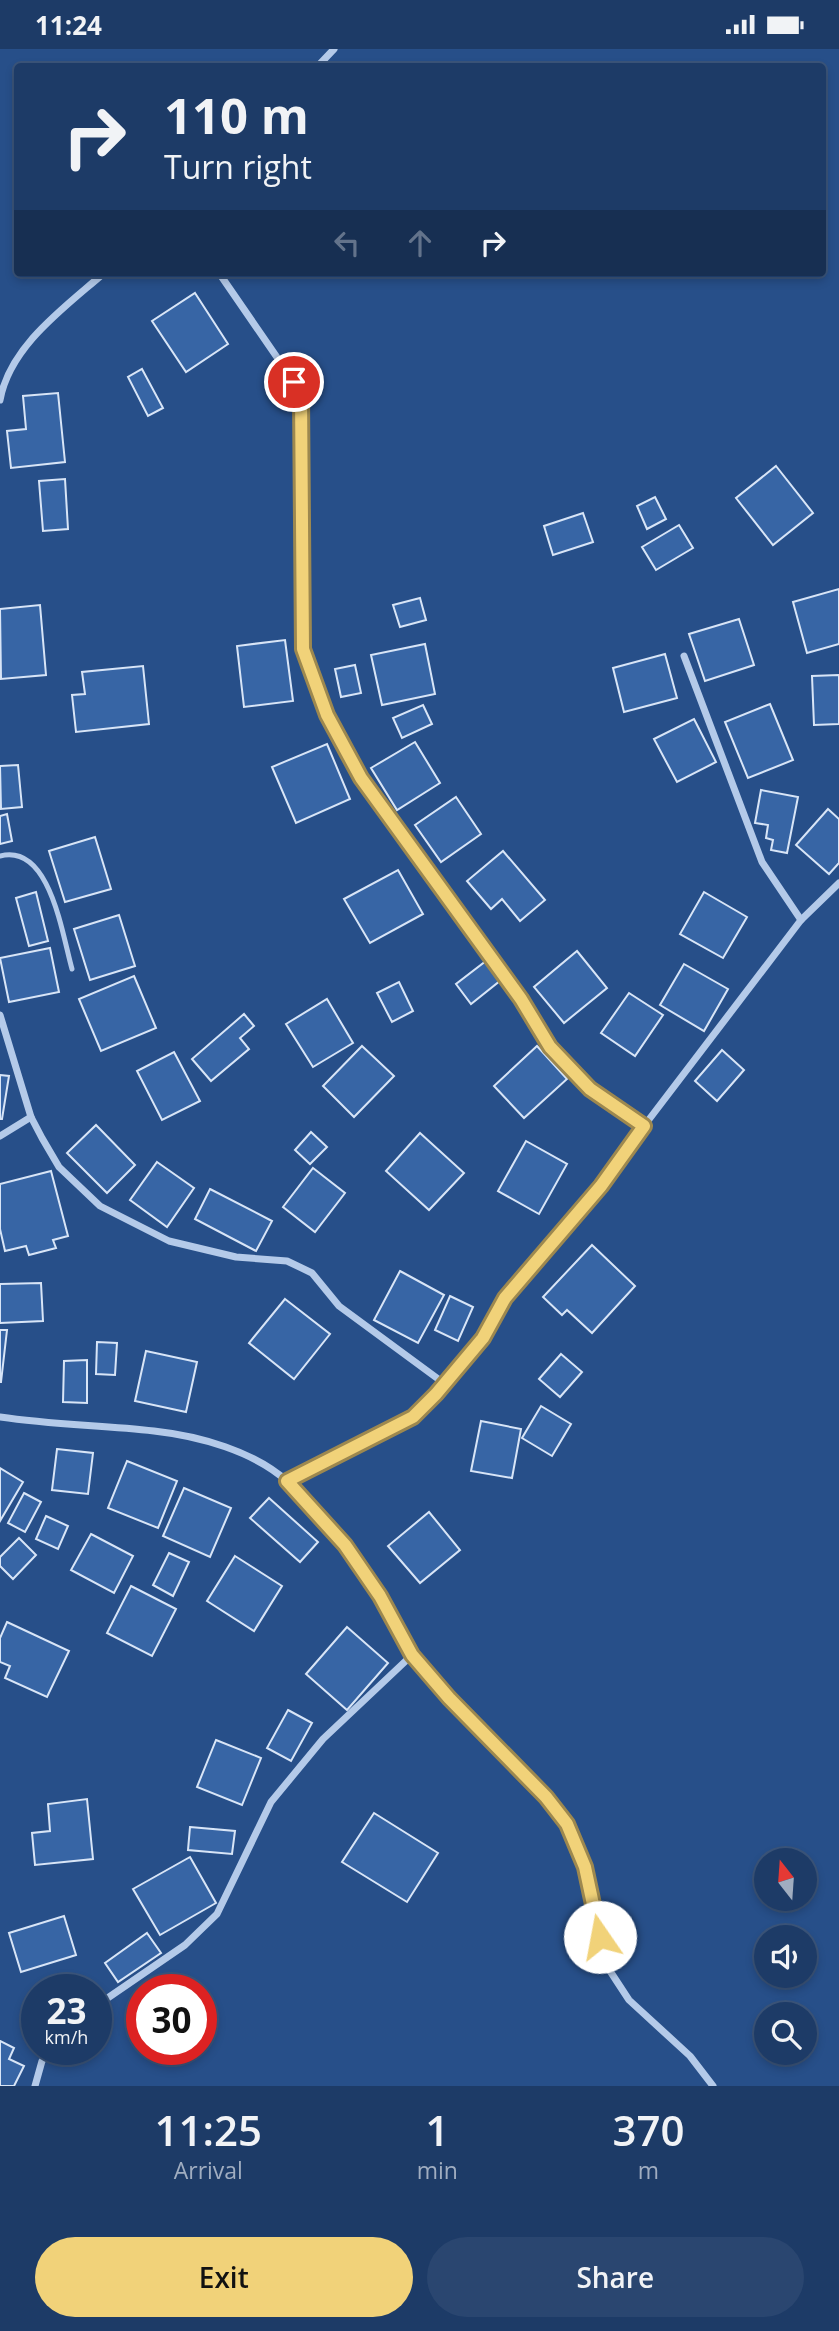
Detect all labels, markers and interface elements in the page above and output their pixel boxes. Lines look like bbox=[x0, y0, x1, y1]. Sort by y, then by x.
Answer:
text: 11:24 bbox=[35, 7, 102, 43]
text: 110 m bbox=[164, 82, 309, 148]
icon: right bbox=[49, 91, 140, 182]
text: Turn right bbox=[164, 145, 312, 188]
icon: left bbox=[328, 224, 366, 262]
icon: ahead bbox=[401, 224, 439, 262]
icon: right bbox=[474, 224, 512, 262]
pin bbox=[264, 352, 324, 412]
icon: arrive bbox=[275, 363, 313, 401]
north arrow bbox=[754, 1848, 817, 1911]
map controls bbox=[754, 1848, 817, 2065]
position arrow bbox=[563, 1900, 637, 1974]
button: sound bbox=[754, 1925, 817, 1988]
speed limit sign: 30 bbox=[126, 1974, 217, 2065]
text: 23 bbox=[46, 1987, 87, 2034]
button: search bbox=[754, 2002, 817, 2065]
text: km/h bbox=[45, 2025, 88, 2049]
text: 11:25 bbox=[155, 2101, 262, 2158]
text: 1 bbox=[425, 2101, 449, 2158]
text: 370 bbox=[612, 2101, 684, 2158]
text: Arrival bbox=[174, 2154, 243, 2186]
text: min bbox=[417, 2154, 458, 2186]
text: m bbox=[638, 2154, 659, 2186]
button: Exit bbox=[35, 2237, 413, 2317]
button: Share bbox=[427, 2237, 804, 2317]

